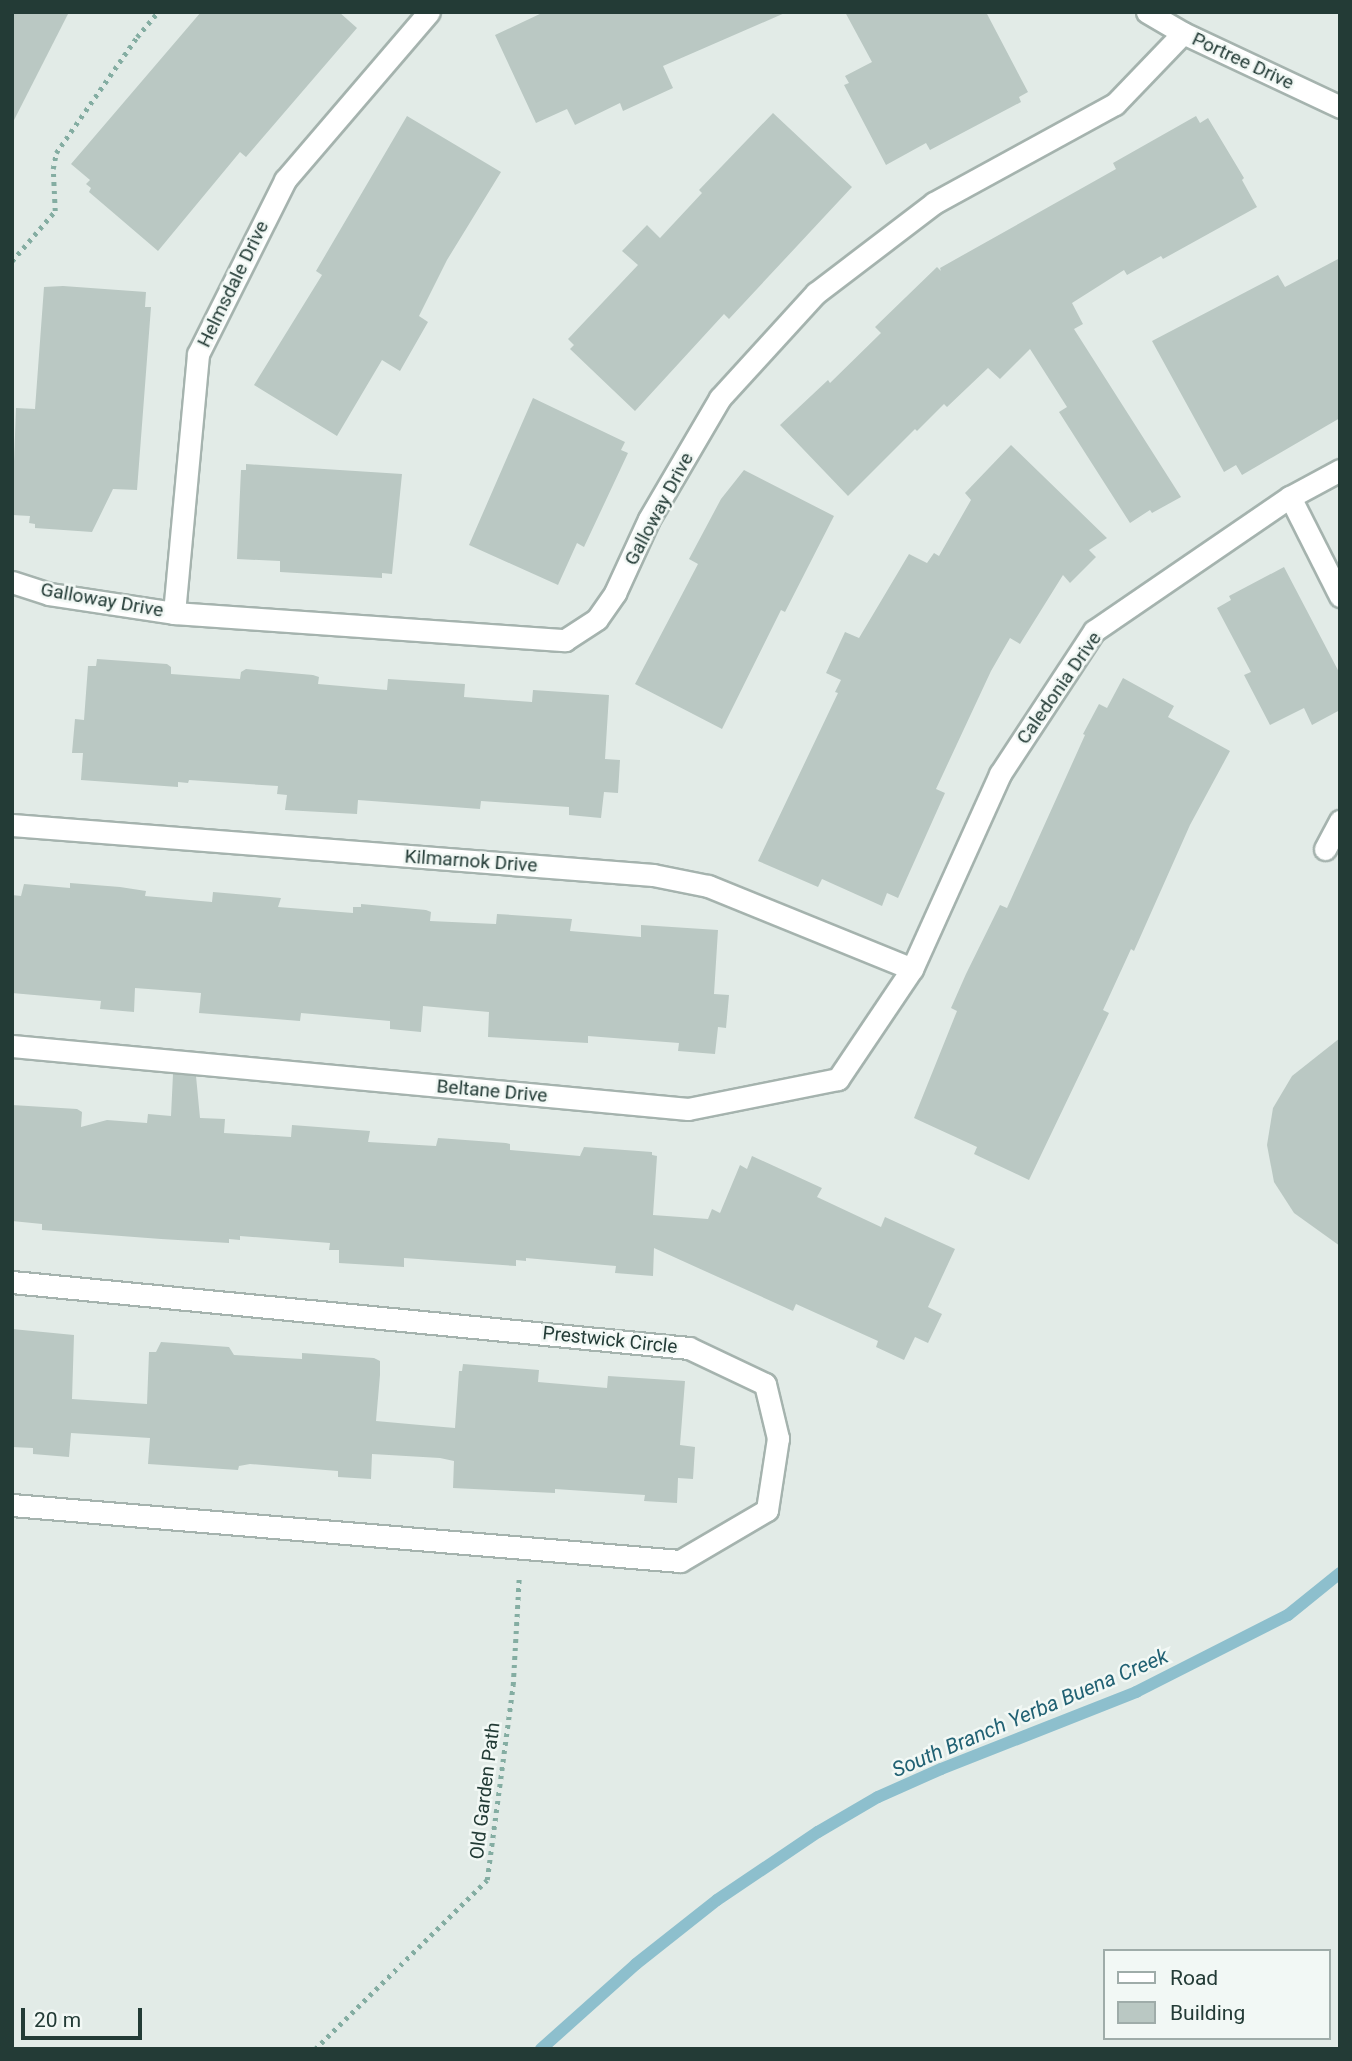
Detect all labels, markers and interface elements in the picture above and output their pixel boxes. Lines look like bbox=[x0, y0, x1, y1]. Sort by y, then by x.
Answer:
street label: Portree Drive bbox=[1189, 28, 1297, 94]
street label: Helmsdale Drive bbox=[193, 217, 273, 351]
street label: Galloway Drive bbox=[620, 449, 698, 569]
street label: Galloway Drive bbox=[39, 578, 165, 622]
street label: Caledonia Drive bbox=[1012, 627, 1106, 749]
street label: Kilmarnok Drive bbox=[404, 845, 538, 877]
street label: Beltane Drive bbox=[436, 1075, 548, 1107]
street label: Prestwick Circle bbox=[541, 1322, 679, 1358]
water label: South Branch Yerba Buena Creek bbox=[888, 1643, 1172, 1783]
street label: Old Garden Path bbox=[465, 1721, 505, 1861]
legend bbox=[1104, 1949, 1331, 2040]
text: Road bbox=[1170, 1966, 1218, 1990]
scale bar bbox=[24, 1994, 145, 2038]
text: Building bbox=[1170, 2001, 1245, 2025]
text: 20 m bbox=[34, 2008, 81, 2032]

